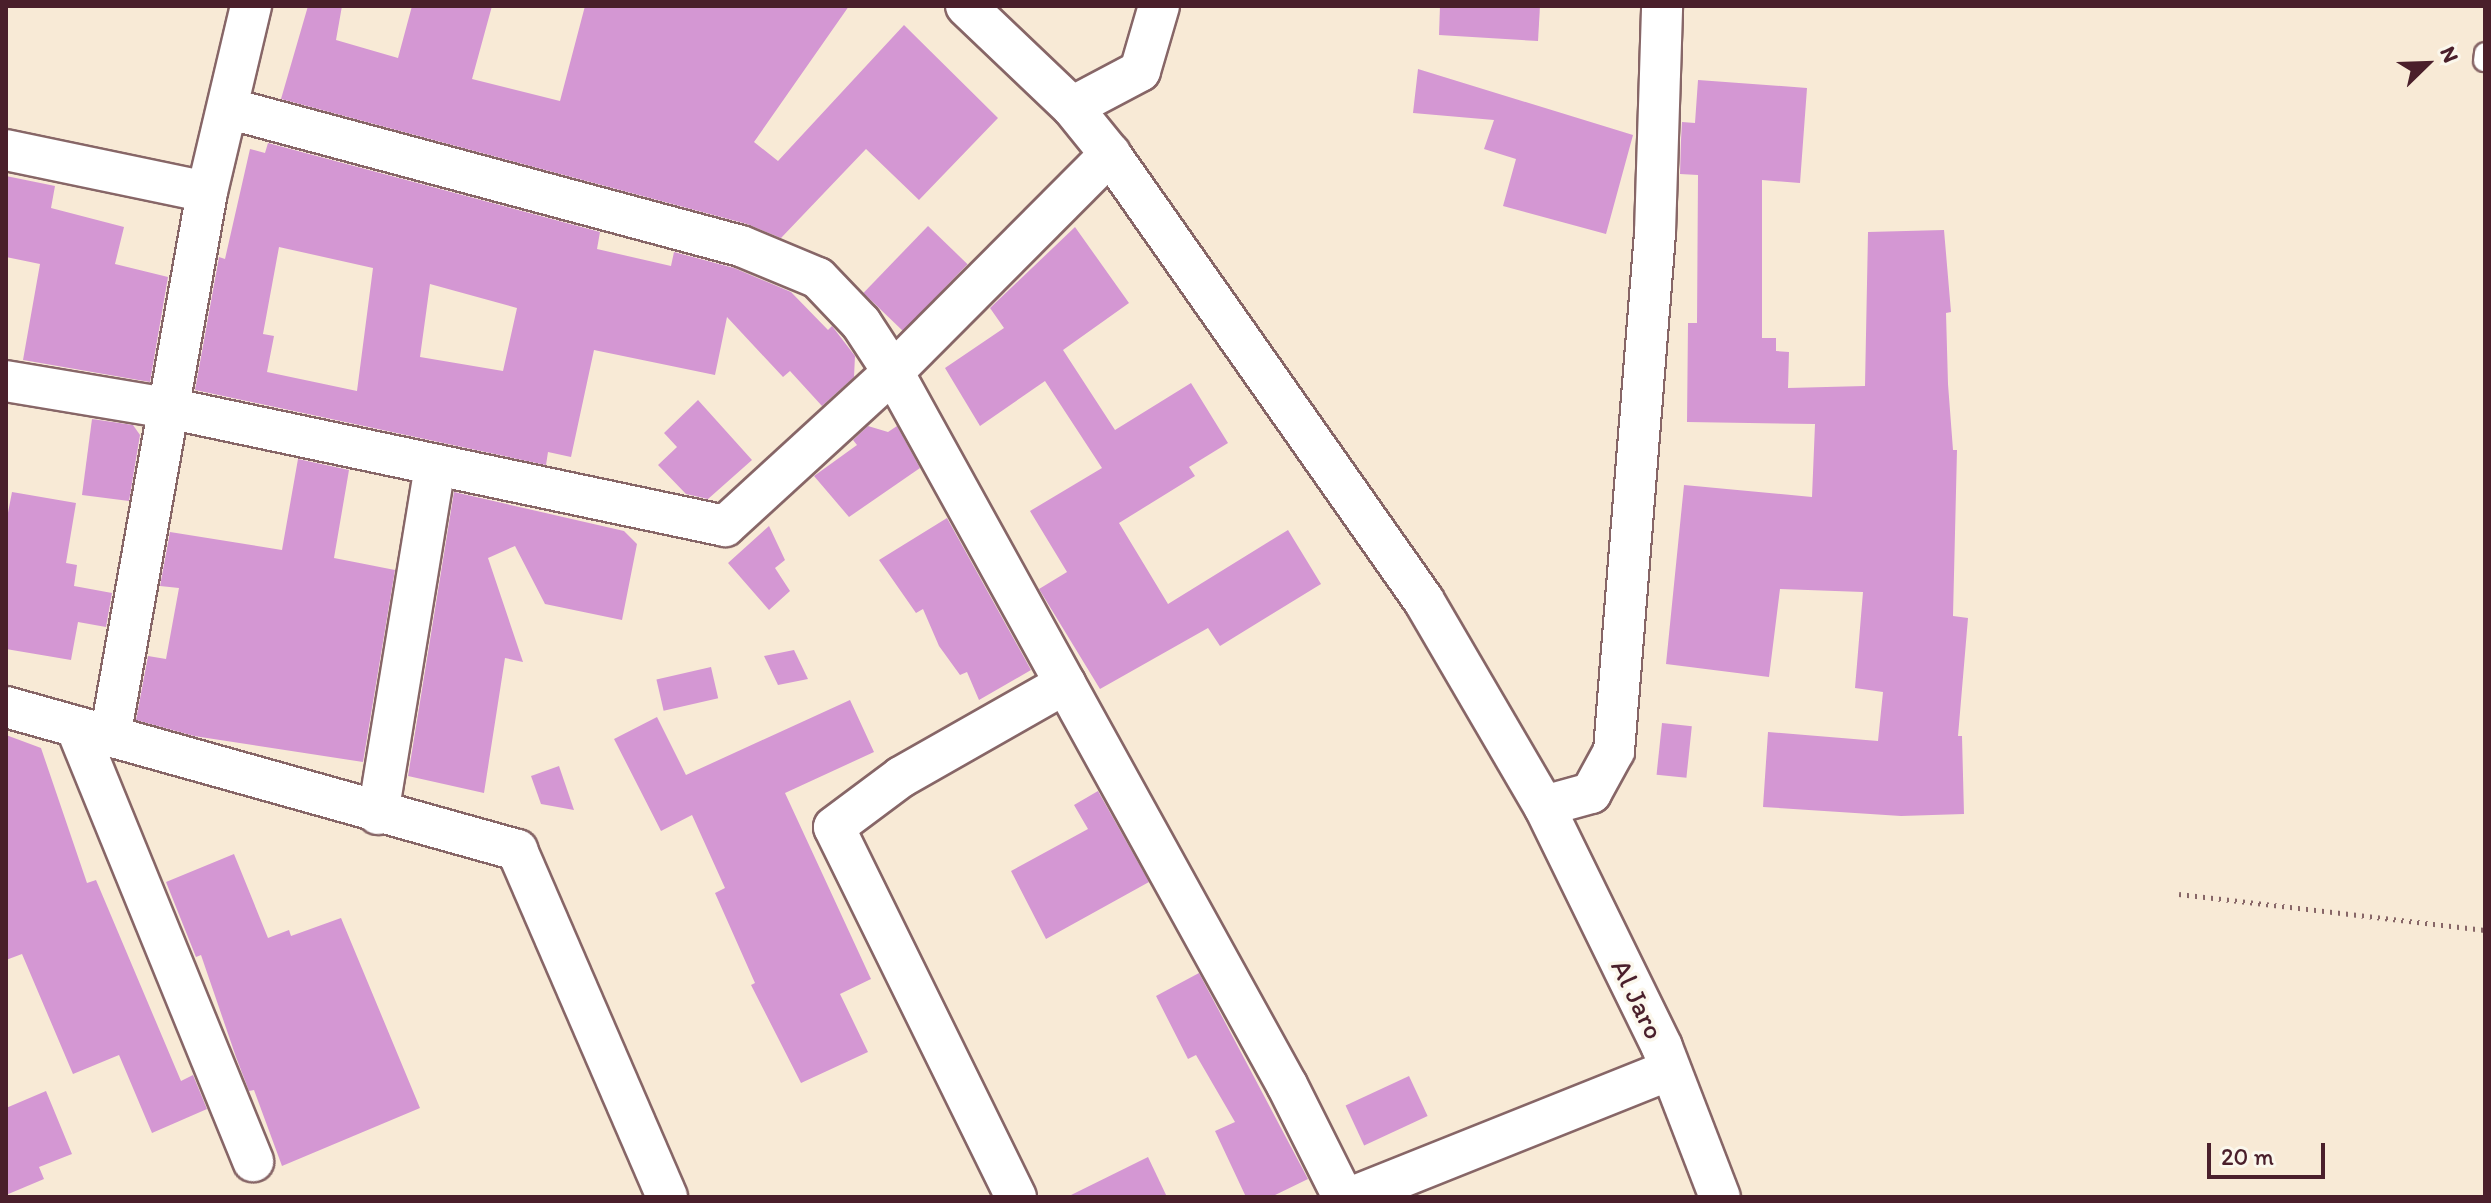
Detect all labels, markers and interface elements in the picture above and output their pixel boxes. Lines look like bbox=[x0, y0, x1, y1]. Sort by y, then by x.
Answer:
north arrow bbox=[2387, 24, 2467, 104]
text: N bbox=[2434, 42, 2465, 67]
street label: Al Jaro bbox=[1604, 953, 1672, 1045]
scale bar bbox=[2211, 1127, 2329, 1177]
text: 20 m bbox=[2221, 1142, 2274, 1171]

